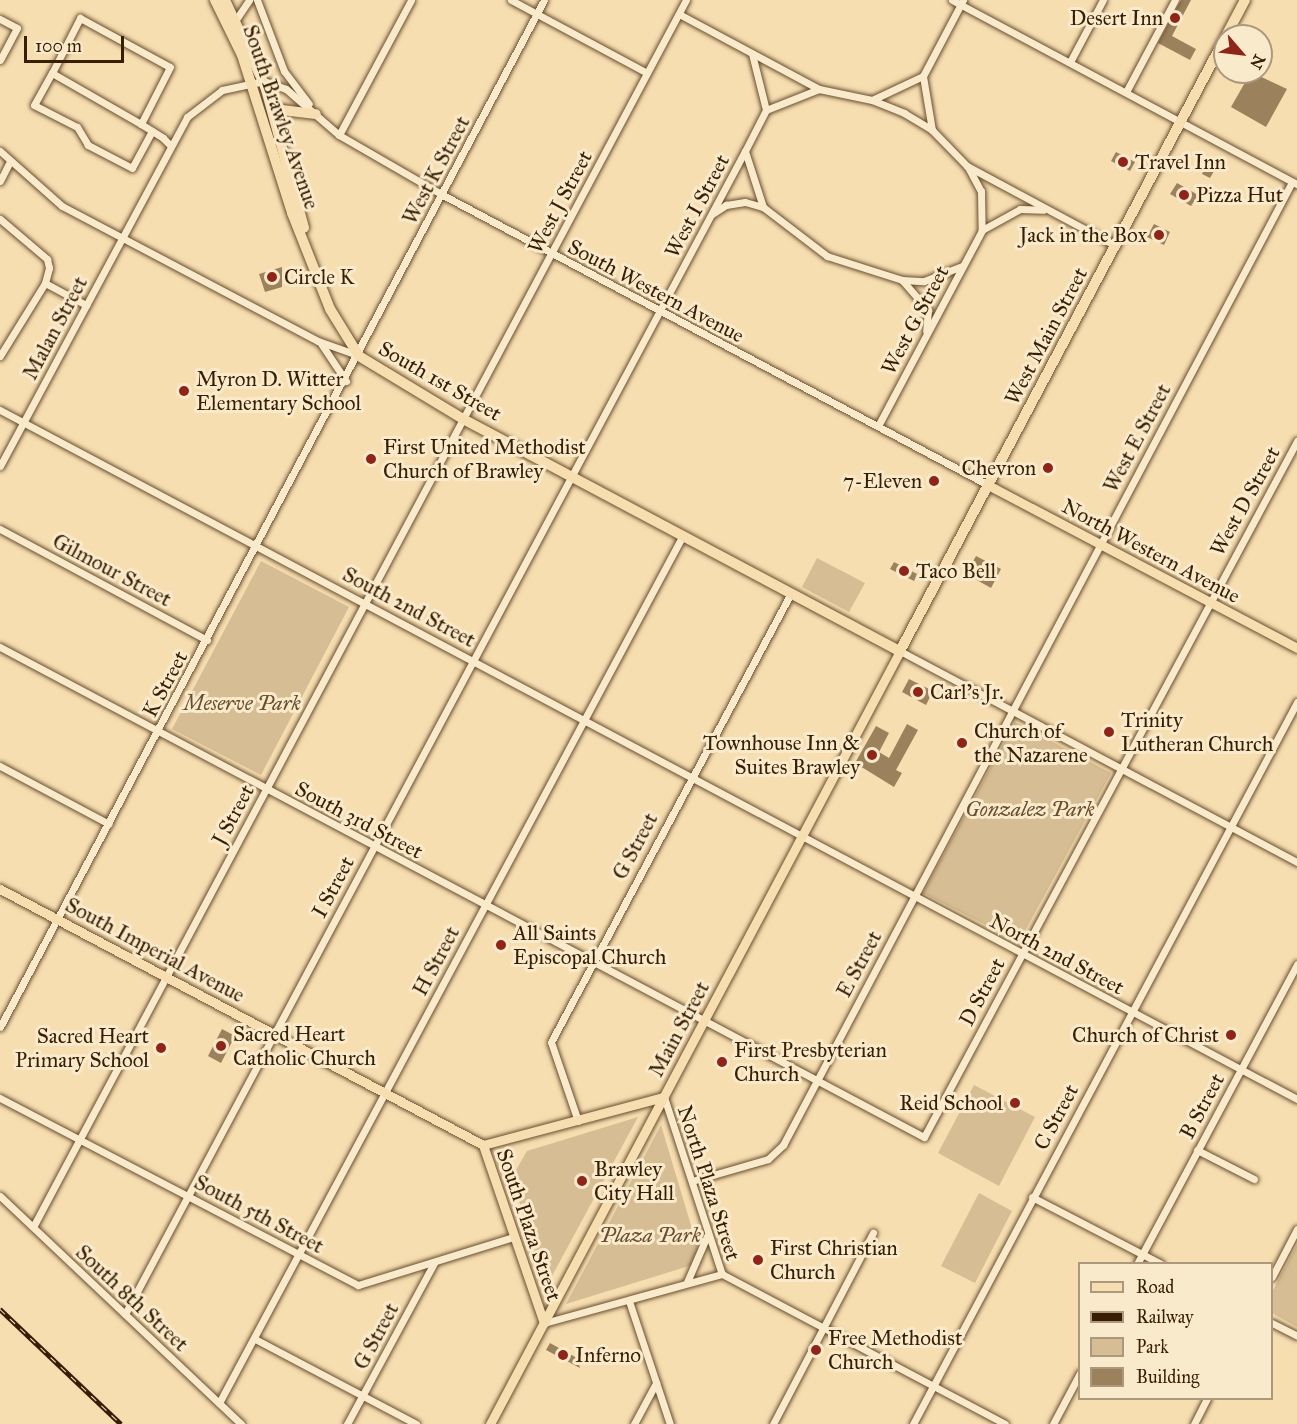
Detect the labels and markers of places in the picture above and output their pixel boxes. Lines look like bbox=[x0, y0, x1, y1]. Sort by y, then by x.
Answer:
place label: Desert Inn bbox=[1070, 5, 1163, 31]
marker: Desert Inn bbox=[1168, 11, 1182, 25]
place label: Travel Inn bbox=[1135, 149, 1226, 175]
marker: Travel Inn bbox=[1116, 155, 1130, 169]
place label: Pizza Hut bbox=[1196, 182, 1283, 208]
marker: Pizza Hut bbox=[1177, 188, 1191, 202]
place label: Jack in the Box bbox=[1019, 222, 1147, 248]
marker: Jack in the Box bbox=[1152, 228, 1166, 242]
place label: Circle K bbox=[284, 264, 355, 290]
marker: Circle K bbox=[265, 270, 279, 284]
place label: Myron D. Witter Elementary School bbox=[196, 366, 361, 416]
marker: Myron D. Witter Elementary School bbox=[177, 384, 191, 398]
place label: First United Methodist Church of Brawley bbox=[383, 434, 586, 484]
marker: First United Methodist Church of Brawley bbox=[364, 452, 378, 466]
place label: Chevron bbox=[961, 455, 1036, 481]
marker: Chevron bbox=[1041, 461, 1055, 475]
place label: 7-Eleven bbox=[843, 468, 922, 494]
marker: 7-Eleven bbox=[927, 474, 941, 488]
place label: Taco Bell bbox=[916, 558, 996, 584]
marker: Taco Bell bbox=[897, 564, 911, 578]
place label: Carl's Jr. bbox=[930, 679, 1004, 705]
marker: Carl's Jr. bbox=[911, 685, 925, 699]
place label: Trinity Lutheran Church bbox=[1121, 707, 1273, 757]
place label: Church of the Nazarene bbox=[974, 718, 1088, 768]
marker: Trinity Lutheran Church bbox=[1102, 725, 1116, 739]
place label: Townhouse Inn & Suites Brawley bbox=[703, 730, 860, 780]
marker: Church of the Nazarene bbox=[955, 736, 969, 750]
marker: Townhouse Inn & Suites Brawley bbox=[865, 748, 879, 762]
place label: All Saints Episcopal Church bbox=[513, 920, 667, 970]
marker: All Saints Episcopal Church bbox=[494, 938, 508, 952]
place label: Sacred Heart Catholic Church bbox=[233, 1021, 376, 1071]
place label: Church of Christ bbox=[1072, 1022, 1219, 1048]
place label: Sacred Heart Primary School bbox=[15, 1023, 149, 1073]
marker: Church of Christ bbox=[1224, 1028, 1238, 1042]
place label: First Presbyterian Church bbox=[734, 1037, 887, 1087]
marker: Sacred Heart Catholic Church bbox=[214, 1039, 228, 1053]
marker: Sacred Heart Primary School bbox=[154, 1041, 168, 1055]
marker: First Presbyterian Church bbox=[715, 1055, 729, 1069]
place label: Reid School bbox=[899, 1090, 1003, 1116]
marker: Reid School bbox=[1008, 1096, 1022, 1110]
place label: Brawley City Hall bbox=[594, 1156, 674, 1206]
marker: Brawley City Hall bbox=[575, 1174, 589, 1188]
place label: First Christian Church bbox=[770, 1235, 898, 1285]
marker: First Christian Church bbox=[751, 1253, 765, 1267]
place label: Free Methodist Church bbox=[828, 1325, 962, 1375]
place label: Inferno bbox=[575, 1342, 641, 1368]
marker: Free Methodist Church bbox=[809, 1343, 823, 1357]
marker: Inferno bbox=[556, 1348, 570, 1362]

